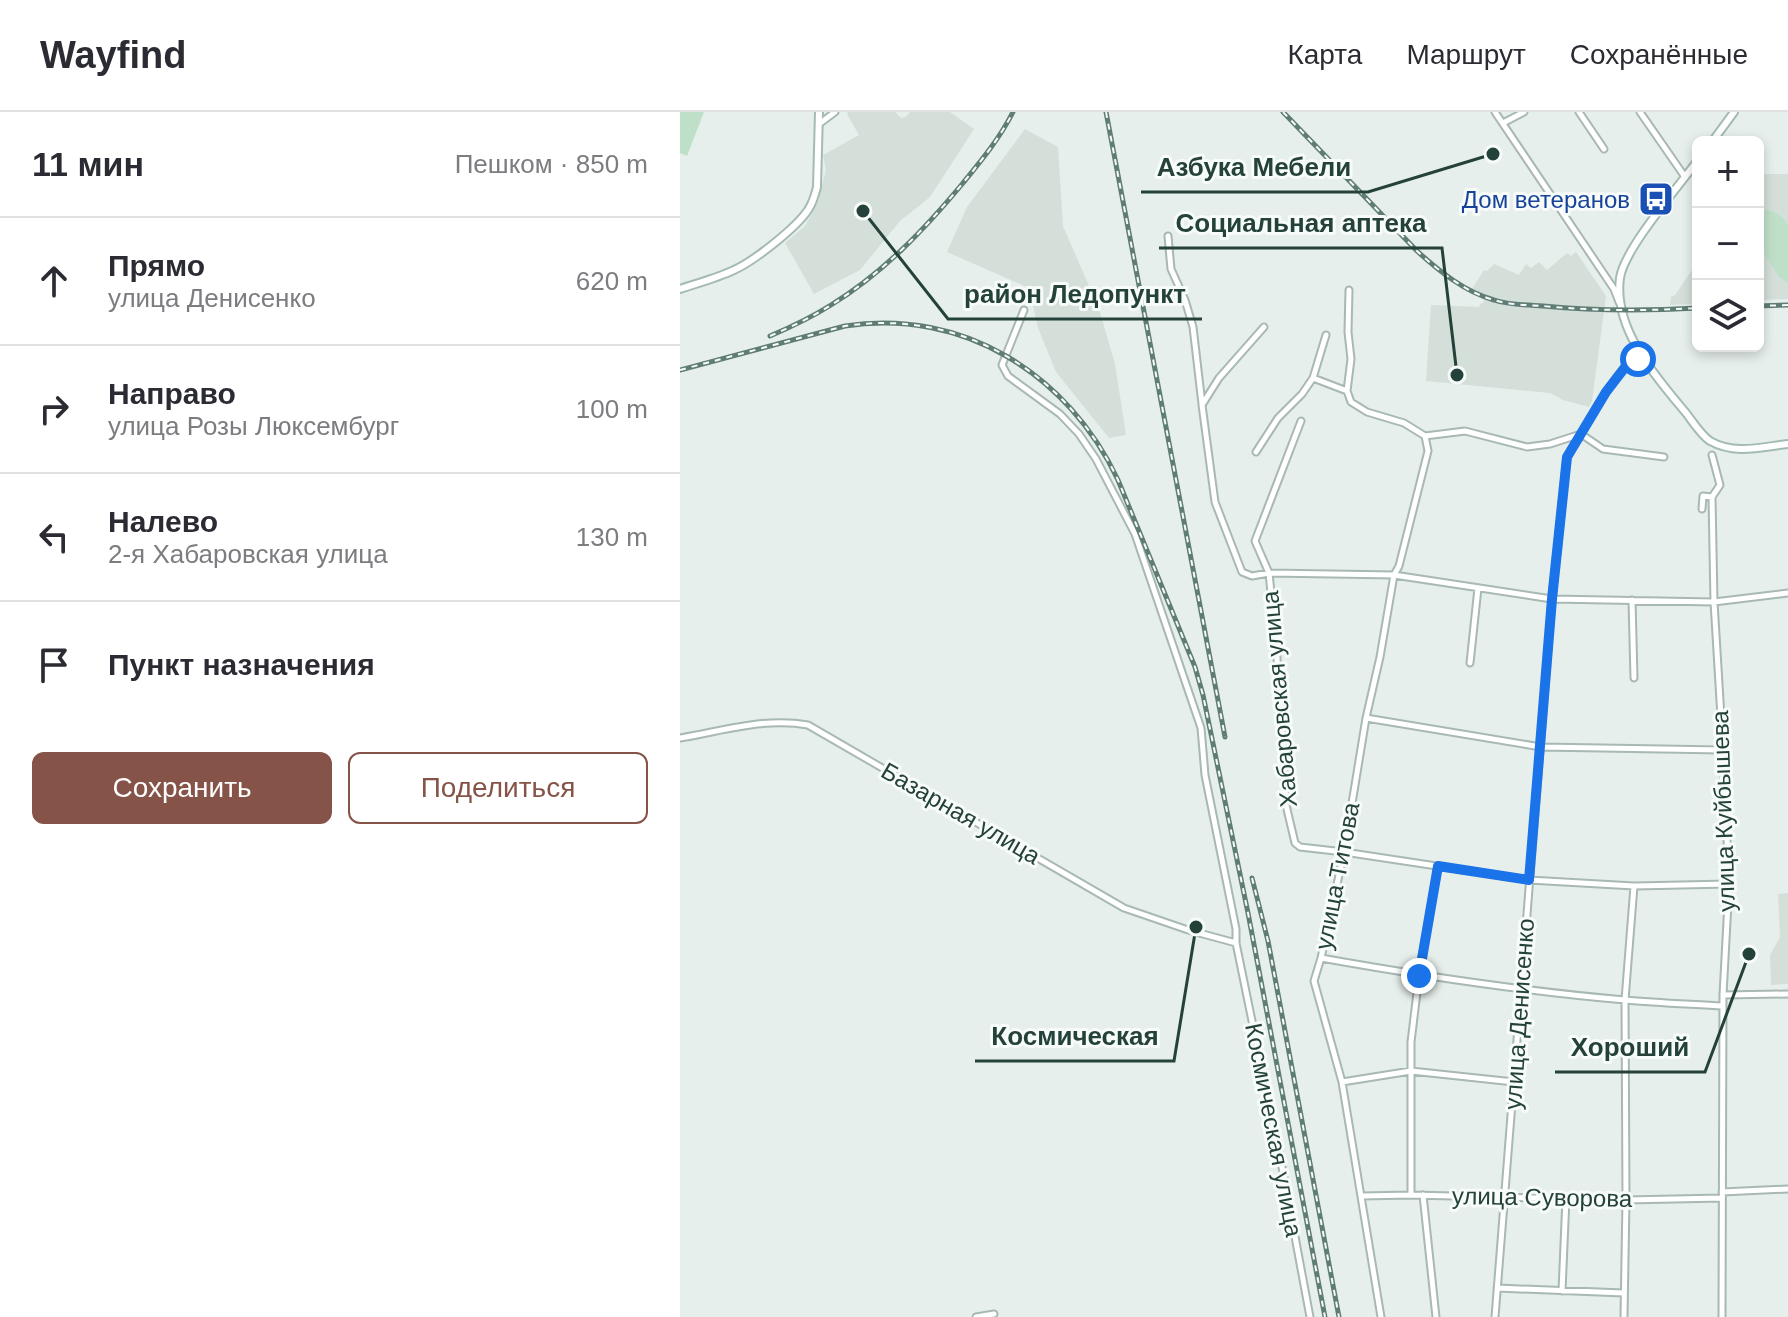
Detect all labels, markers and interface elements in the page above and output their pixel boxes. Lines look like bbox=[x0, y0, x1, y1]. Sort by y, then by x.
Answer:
text: Wayfind bbox=[40, 34, 186, 76]
text: Карта bbox=[1287, 39, 1362, 70]
text: Маршрут bbox=[1406, 39, 1526, 70]
text: Сохранённые bbox=[1570, 39, 1748, 70]
map controls bbox=[1692, 136, 1764, 352]
button: + bbox=[1692, 136, 1764, 208]
callout: Азбука Мебели bbox=[1141, 142, 1368, 192]
text: 11 мин bbox=[32, 145, 144, 183]
text: Пешком · 850 m bbox=[455, 149, 648, 179]
text: Азбука Мебели bbox=[1157, 152, 1351, 182]
bus stop icon: Дом ветеранов bbox=[1637, 180, 1675, 218]
place label: Дом ветеранов bbox=[1462, 186, 1630, 213]
callout: Социальная аптека bbox=[1159, 198, 1442, 248]
text: Социальная аптека bbox=[1176, 208, 1427, 238]
button: − bbox=[1692, 208, 1764, 280]
text: Прямо bbox=[108, 249, 205, 282]
icon: ahead bbox=[32, 259, 76, 303]
text: 620 m bbox=[576, 266, 648, 296]
callout: район Ледопункт bbox=[948, 269, 1202, 319]
text: район Ледопункт bbox=[964, 279, 1186, 309]
button: layers bbox=[1692, 280, 1764, 352]
text: улица Денисенко bbox=[108, 283, 316, 313]
route start bbox=[1620, 341, 1656, 377]
text: Направо bbox=[108, 377, 236, 410]
icon: right bbox=[32, 387, 76, 431]
text: 100 m bbox=[576, 394, 648, 424]
text: улица Розы Люксембург bbox=[108, 411, 399, 441]
text: Налево bbox=[108, 505, 218, 538]
icon: left bbox=[32, 515, 76, 559]
text: 130 m bbox=[576, 522, 648, 552]
text: 2-я Хабаровская улица bbox=[108, 539, 388, 569]
street label: Хабаровская улица bbox=[1256, 589, 1302, 808]
icon: arrive bbox=[32, 643, 76, 687]
text: Пункт назначения bbox=[108, 648, 375, 681]
street label: улица Куйбышева bbox=[1706, 709, 1740, 912]
button: Сохранить bbox=[32, 752, 332, 824]
button: Поделиться bbox=[348, 752, 648, 824]
street label: Базарная улица bbox=[877, 757, 1046, 870]
street label: улица Титова bbox=[1309, 799, 1365, 952]
street label: улица Денисенко bbox=[1499, 917, 1539, 1111]
route end bbox=[1401, 958, 1437, 994]
callout: Космическая bbox=[975, 1011, 1174, 1061]
text: Космическая bbox=[991, 1021, 1159, 1051]
street label: Космическая улица bbox=[1240, 1021, 1308, 1240]
callout: Хороший bbox=[1555, 1022, 1705, 1072]
text: Хороший bbox=[1571, 1032, 1689, 1062]
street label: улица Суворова bbox=[1452, 1182, 1633, 1212]

